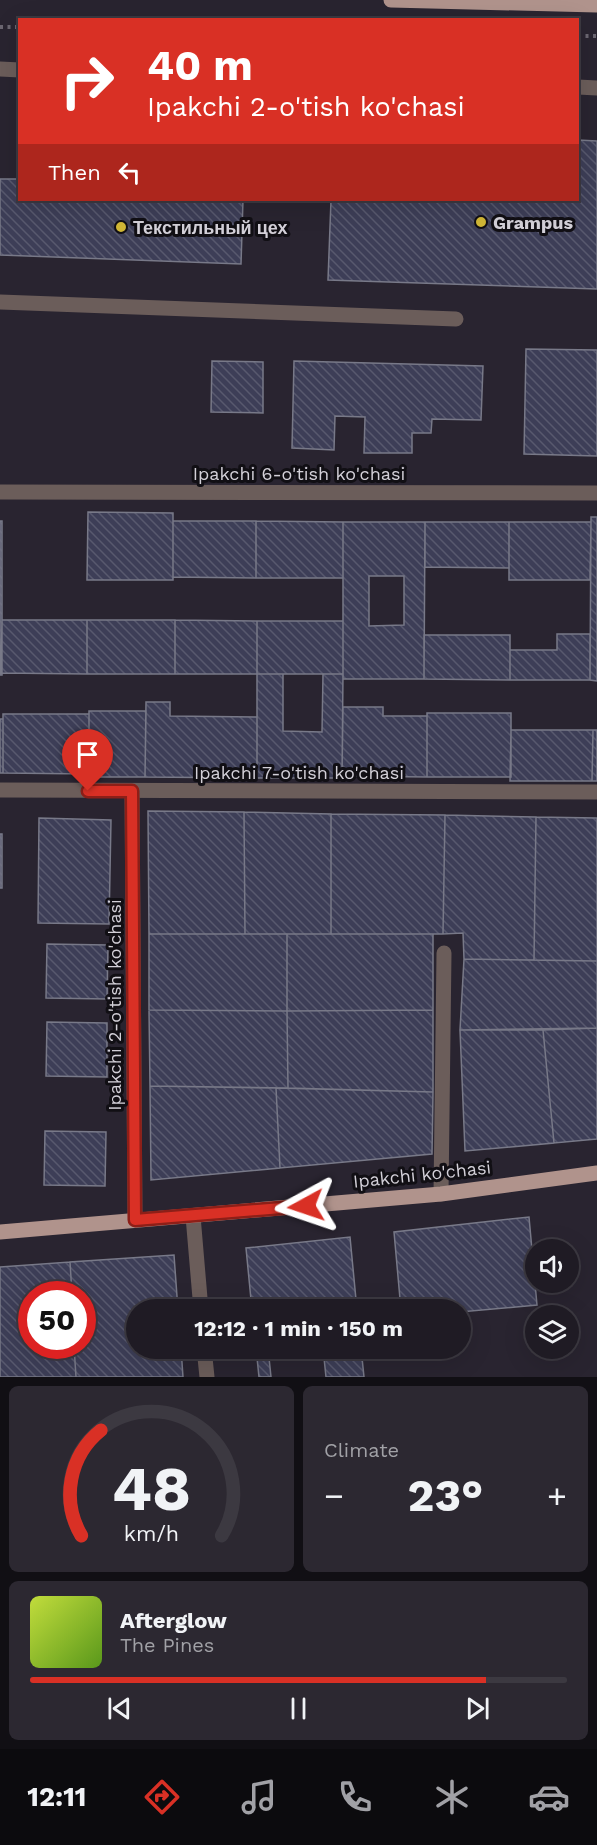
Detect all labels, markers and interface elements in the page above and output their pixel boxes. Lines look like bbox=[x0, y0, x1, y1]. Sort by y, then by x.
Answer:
text: 40 m bbox=[147, 41, 253, 90]
icon: right bbox=[48, 42, 126, 120]
text: Ipakchi 2-o'tish ko'chasi bbox=[147, 91, 465, 123]
icon: left bbox=[113, 156, 146, 189]
text: Then bbox=[48, 160, 101, 185]
place label: Grampus bbox=[493, 212, 573, 233]
marker: Grampus bbox=[474, 215, 488, 229]
place label: Текстильный цех bbox=[133, 217, 288, 238]
marker: Текстильный цех bbox=[114, 220, 128, 234]
street label: Ipakchi 6-o'tish ko'chasi bbox=[193, 463, 405, 484]
pin bbox=[62, 729, 113, 791]
icon: arrive bbox=[71, 738, 104, 771]
street label: Ipakchi 7-o'tish ko'chasi bbox=[194, 762, 404, 783]
street label: Ipakchi 2-o'tish ko'chasi bbox=[104, 899, 125, 1111]
street label: Ipakchi ko'chasi bbox=[352, 1156, 492, 1192]
position arrow bbox=[274, 1174, 338, 1238]
map controls bbox=[525, 1239, 579, 1359]
button: sound bbox=[525, 1239, 579, 1293]
speed limit sign: 50 bbox=[18, 1281, 96, 1359]
button: layers bbox=[525, 1305, 579, 1359]
text: 12:12 · 1 min · 150 m bbox=[194, 1316, 403, 1341]
text: Climate bbox=[324, 1438, 399, 1462]
text: 48 bbox=[112, 1452, 191, 1525]
text: 23° bbox=[408, 1469, 483, 1522]
text: − bbox=[324, 1476, 344, 1515]
text: + bbox=[547, 1476, 567, 1515]
text: km/h bbox=[124, 1521, 179, 1546]
text: Afterglow bbox=[120, 1608, 227, 1633]
text: The Pines bbox=[120, 1633, 214, 1657]
icon: previous bbox=[103, 1692, 136, 1725]
icon: pause bbox=[282, 1692, 315, 1725]
icon: next bbox=[461, 1692, 494, 1725]
icon: directions bbox=[141, 1776, 183, 1818]
icon: music bbox=[238, 1776, 280, 1818]
icon: phone bbox=[334, 1776, 376, 1818]
icon: climate bbox=[431, 1776, 473, 1818]
icon: car bbox=[528, 1776, 570, 1818]
text: 12:11 bbox=[27, 1781, 86, 1813]

